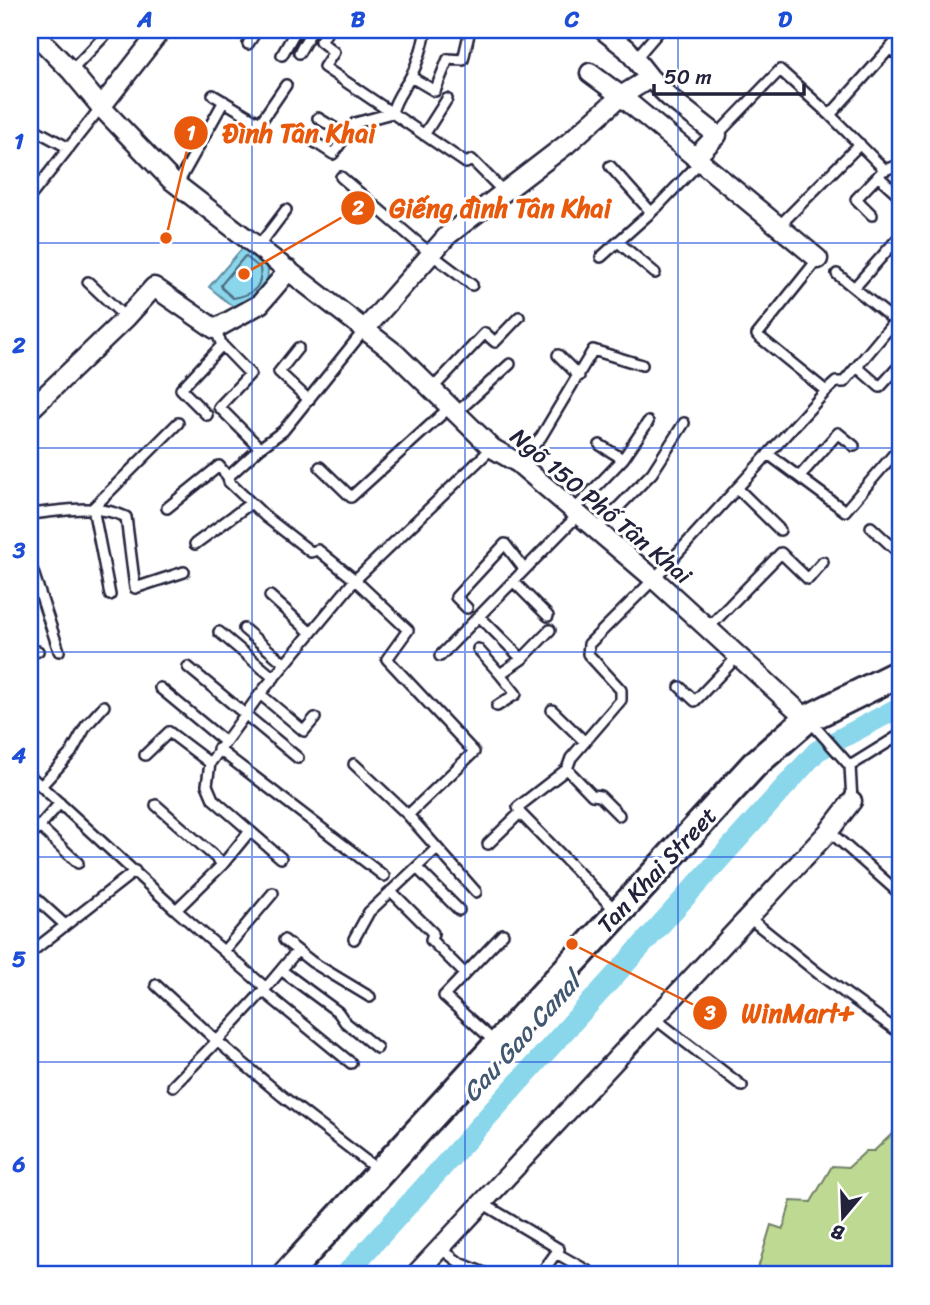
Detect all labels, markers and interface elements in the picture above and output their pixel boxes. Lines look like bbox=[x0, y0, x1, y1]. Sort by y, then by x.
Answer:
text: A bbox=[136, 0, 153, 40]
text: B bbox=[351, 0, 366, 40]
text: C bbox=[564, 0, 580, 40]
text: D bbox=[778, 0, 793, 40]
scale bar bbox=[654, 52, 804, 96]
text: 50 m bbox=[664, 58, 712, 96]
callout: Đình Tân Khai bbox=[174, 109, 390, 156]
text: Đình Tân Khai bbox=[222, 110, 377, 156]
text: 1 bbox=[186, 114, 196, 152]
text: 1 bbox=[14, 121, 24, 162]
callout: Giếng đình Tân Khai bbox=[341, 185, 625, 232]
text: Giếng đình Tân Khai bbox=[389, 185, 613, 231]
text: 2 bbox=[351, 189, 364, 227]
text: 2 bbox=[11, 325, 26, 366]
street label: Ngõ 150 Phố Tân Khai bbox=[500, 417, 703, 596]
text: 3 bbox=[12, 530, 26, 571]
text: 4 bbox=[11, 735, 27, 776]
street label: Tan Khai Street bbox=[586, 796, 728, 944]
text: 5 bbox=[12, 939, 26, 980]
water label: Cau Gao Canal bbox=[450, 957, 596, 1113]
callout: WinMart+ bbox=[692, 989, 869, 1036]
text: WinMart+ bbox=[741, 990, 855, 1036]
text: 3 bbox=[703, 994, 716, 1032]
text: 6 bbox=[11, 1144, 26, 1185]
north arrow bbox=[808, 1182, 878, 1252]
text: B bbox=[827, 1215, 849, 1250]

